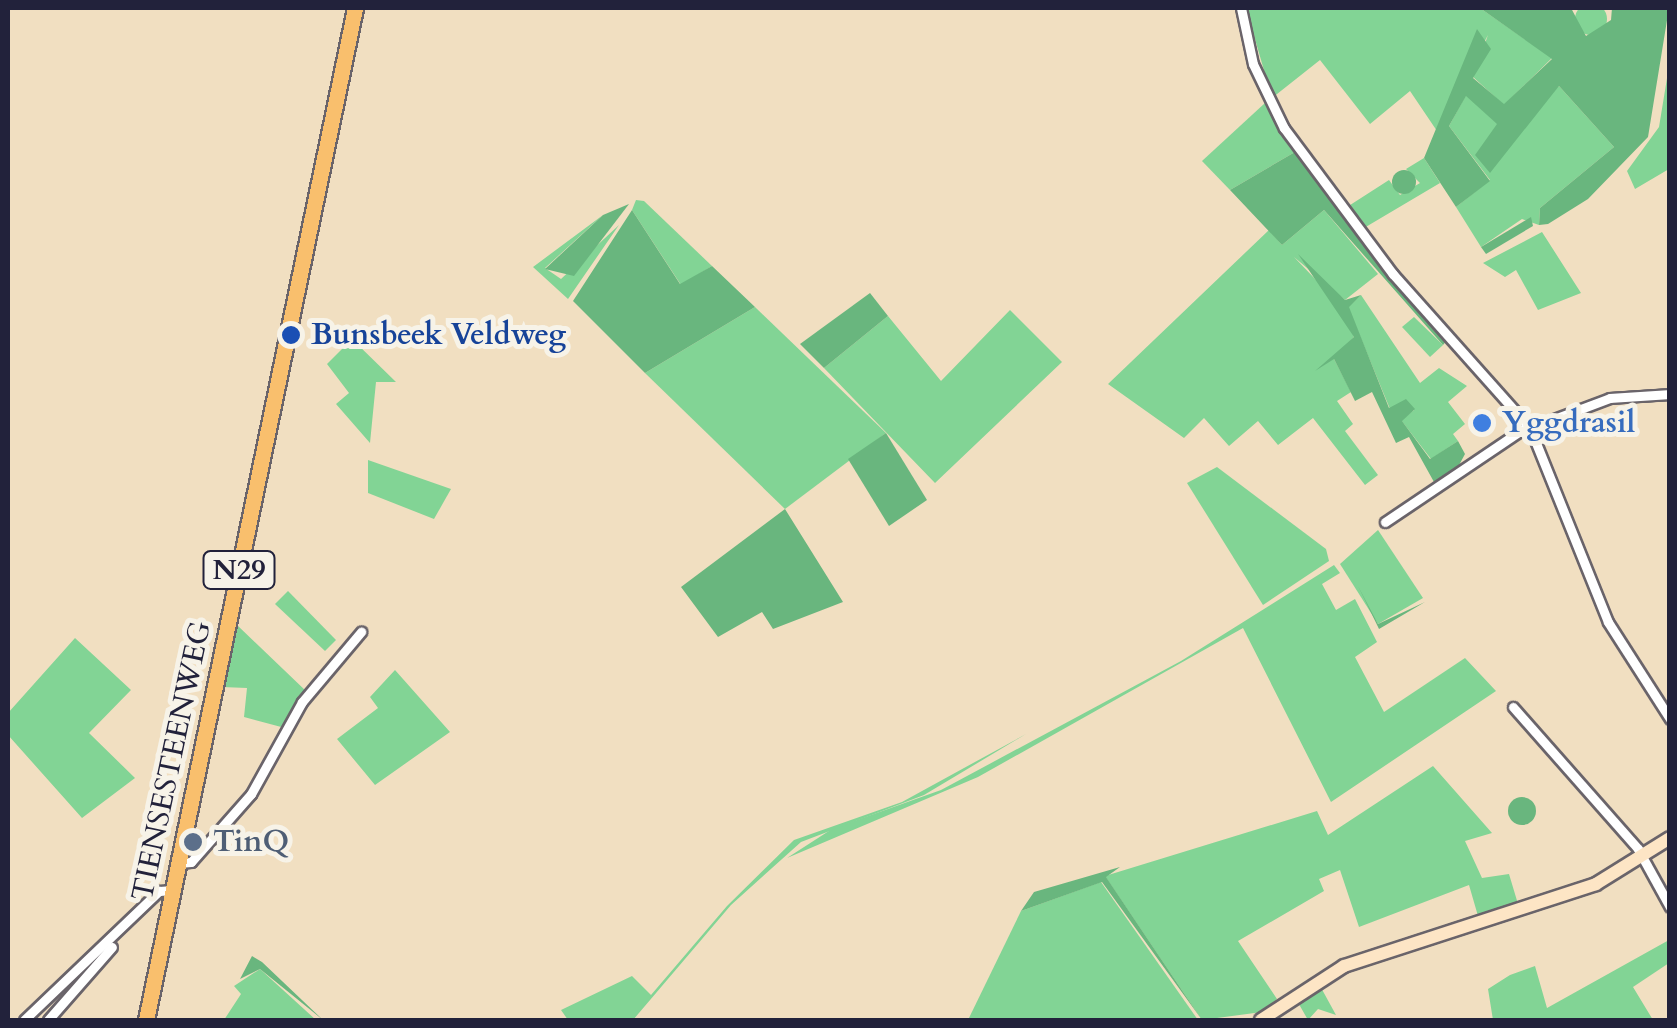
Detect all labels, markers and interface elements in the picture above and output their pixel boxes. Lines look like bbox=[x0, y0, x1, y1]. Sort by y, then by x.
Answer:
place label: Bunsbeek Veldweg bbox=[311, 317, 566, 353]
marker: Bunsbeek Veldweg bbox=[280, 324, 302, 346]
place label: Yggdrasil bbox=[1502, 405, 1635, 441]
marker: Yggdrasil bbox=[1471, 412, 1493, 434]
road number: N29 bbox=[202, 547, 276, 593]
street label: TIENSESTEENWEG bbox=[125, 618, 219, 904]
place label: TinQ bbox=[213, 824, 289, 860]
marker: TinQ bbox=[182, 831, 204, 853]

